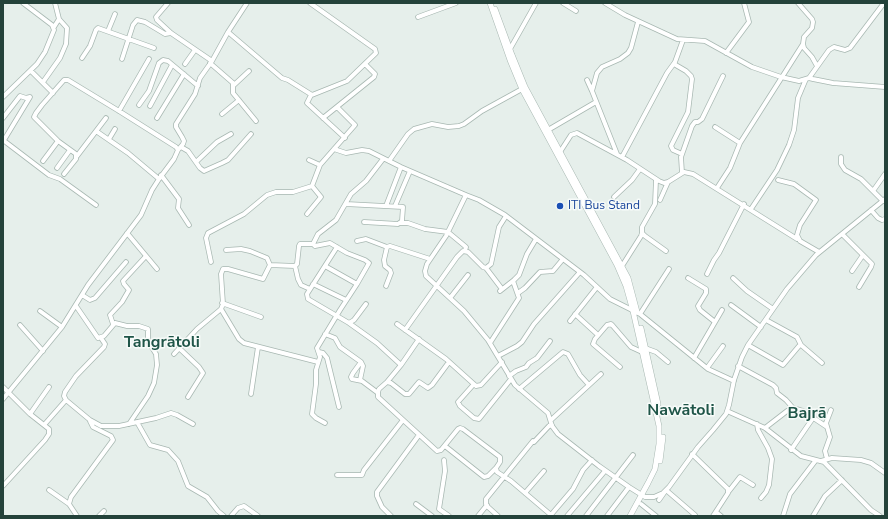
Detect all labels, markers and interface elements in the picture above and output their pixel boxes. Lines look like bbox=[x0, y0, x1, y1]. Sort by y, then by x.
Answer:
place label: ITI Bus Stand bbox=[568, 199, 640, 213]
marker: ITI Bus Stand bbox=[555, 201, 565, 211]
district label: Tangrātoli bbox=[124, 333, 200, 353]
district label: Nawātoli bbox=[647, 401, 715, 421]
district label: Bajrā bbox=[788, 404, 826, 424]

